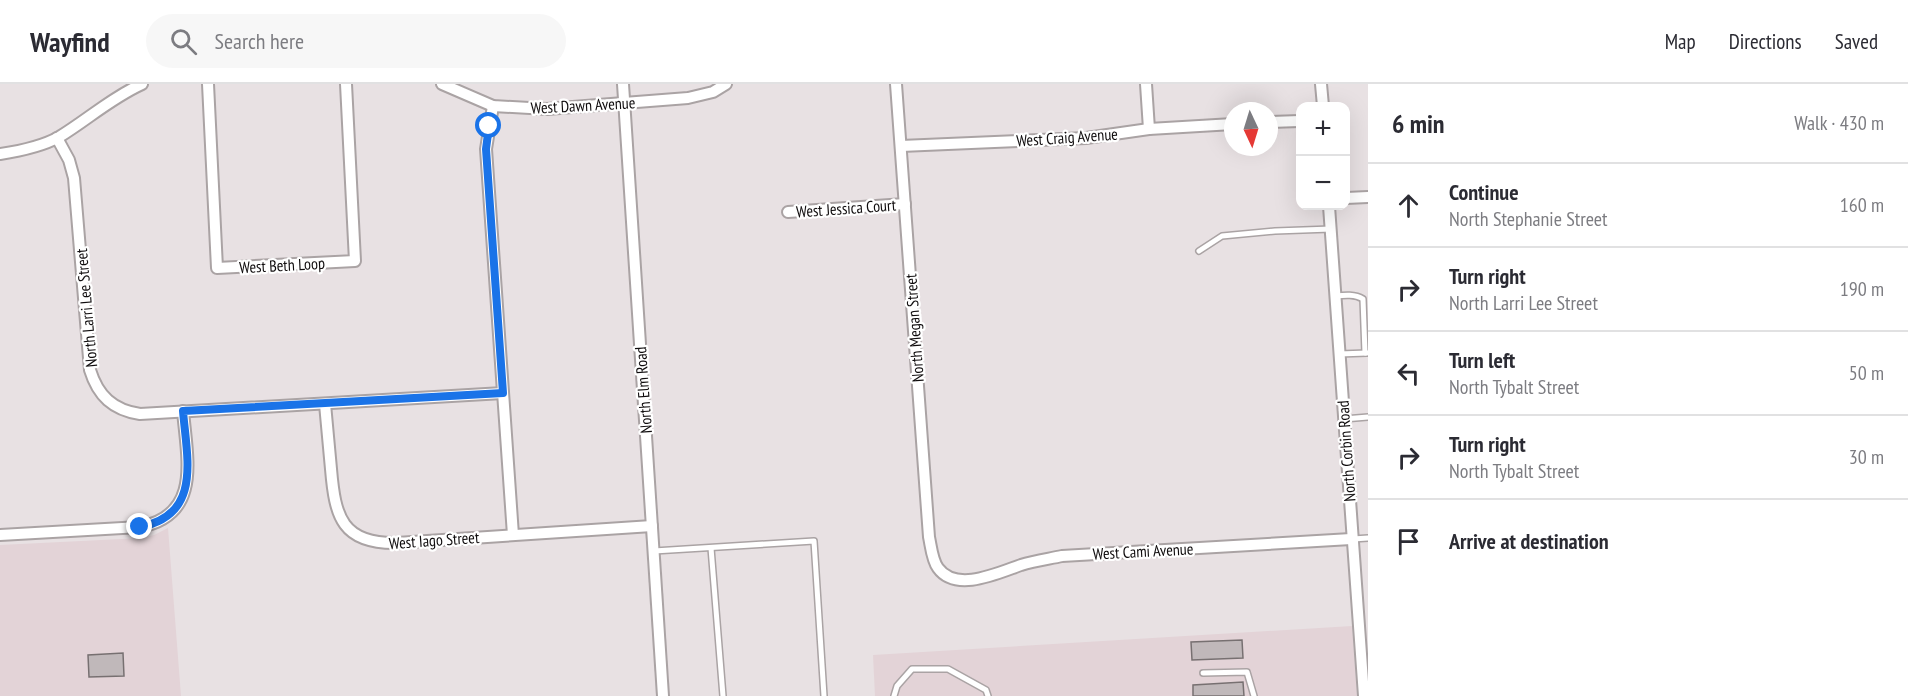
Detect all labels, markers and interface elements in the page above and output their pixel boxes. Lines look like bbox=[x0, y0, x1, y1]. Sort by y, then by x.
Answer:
search box bbox=[146, 14, 566, 68]
text: Wayfind bbox=[30, 23, 110, 60]
icon: search bbox=[167, 25, 200, 58]
text: Search here bbox=[215, 27, 304, 55]
text: Map bbox=[1665, 28, 1696, 55]
text: Directions bbox=[1729, 28, 1802, 55]
text: Saved bbox=[1835, 28, 1878, 55]
street label: West Dawn Avenue bbox=[530, 92, 636, 118]
north arrow bbox=[1224, 102, 1278, 156]
map controls bbox=[1296, 102, 1350, 210]
button: + bbox=[1296, 102, 1350, 156]
text: 6 min bbox=[1392, 107, 1445, 140]
text: Walk · 430 m bbox=[1794, 110, 1884, 136]
route start bbox=[475, 112, 501, 138]
street label: West Craig Avenue bbox=[1016, 123, 1118, 151]
button: − bbox=[1296, 156, 1350, 210]
text: Continue bbox=[1449, 178, 1519, 206]
icon: ahead bbox=[1392, 189, 1425, 222]
text: 160 m bbox=[1840, 192, 1884, 218]
street label: West Jessica Court bbox=[795, 194, 897, 221]
text: North Stephanie Street bbox=[1449, 206, 1608, 232]
street label: North Larri Lee Street bbox=[71, 247, 101, 368]
street label: West Beth Loop bbox=[239, 253, 325, 277]
text: Turn right bbox=[1449, 262, 1526, 290]
street label: North Megan Street bbox=[900, 273, 928, 383]
icon: right bbox=[1392, 273, 1425, 306]
text: 190 m bbox=[1840, 276, 1884, 302]
text: North Larri Lee Street bbox=[1449, 290, 1598, 316]
street label: North Elm Road bbox=[630, 346, 656, 434]
text: Turn left bbox=[1449, 346, 1515, 374]
icon: left bbox=[1392, 357, 1425, 390]
text: 50 m bbox=[1849, 360, 1884, 386]
text: North Tybalt Street bbox=[1449, 374, 1579, 400]
street label: North Corbin Road bbox=[1332, 400, 1360, 502]
text: Turn right bbox=[1449, 430, 1526, 458]
icon: right bbox=[1392, 441, 1425, 474]
text: 30 m bbox=[1849, 444, 1884, 470]
text: North Tybalt Street bbox=[1449, 458, 1579, 484]
route end bbox=[126, 513, 152, 539]
icon: arrive bbox=[1392, 525, 1425, 558]
street label: West Iago Street bbox=[388, 527, 480, 553]
text: Arrive at destination bbox=[1449, 527, 1609, 555]
street label: West Cami Avenue bbox=[1092, 538, 1194, 564]

